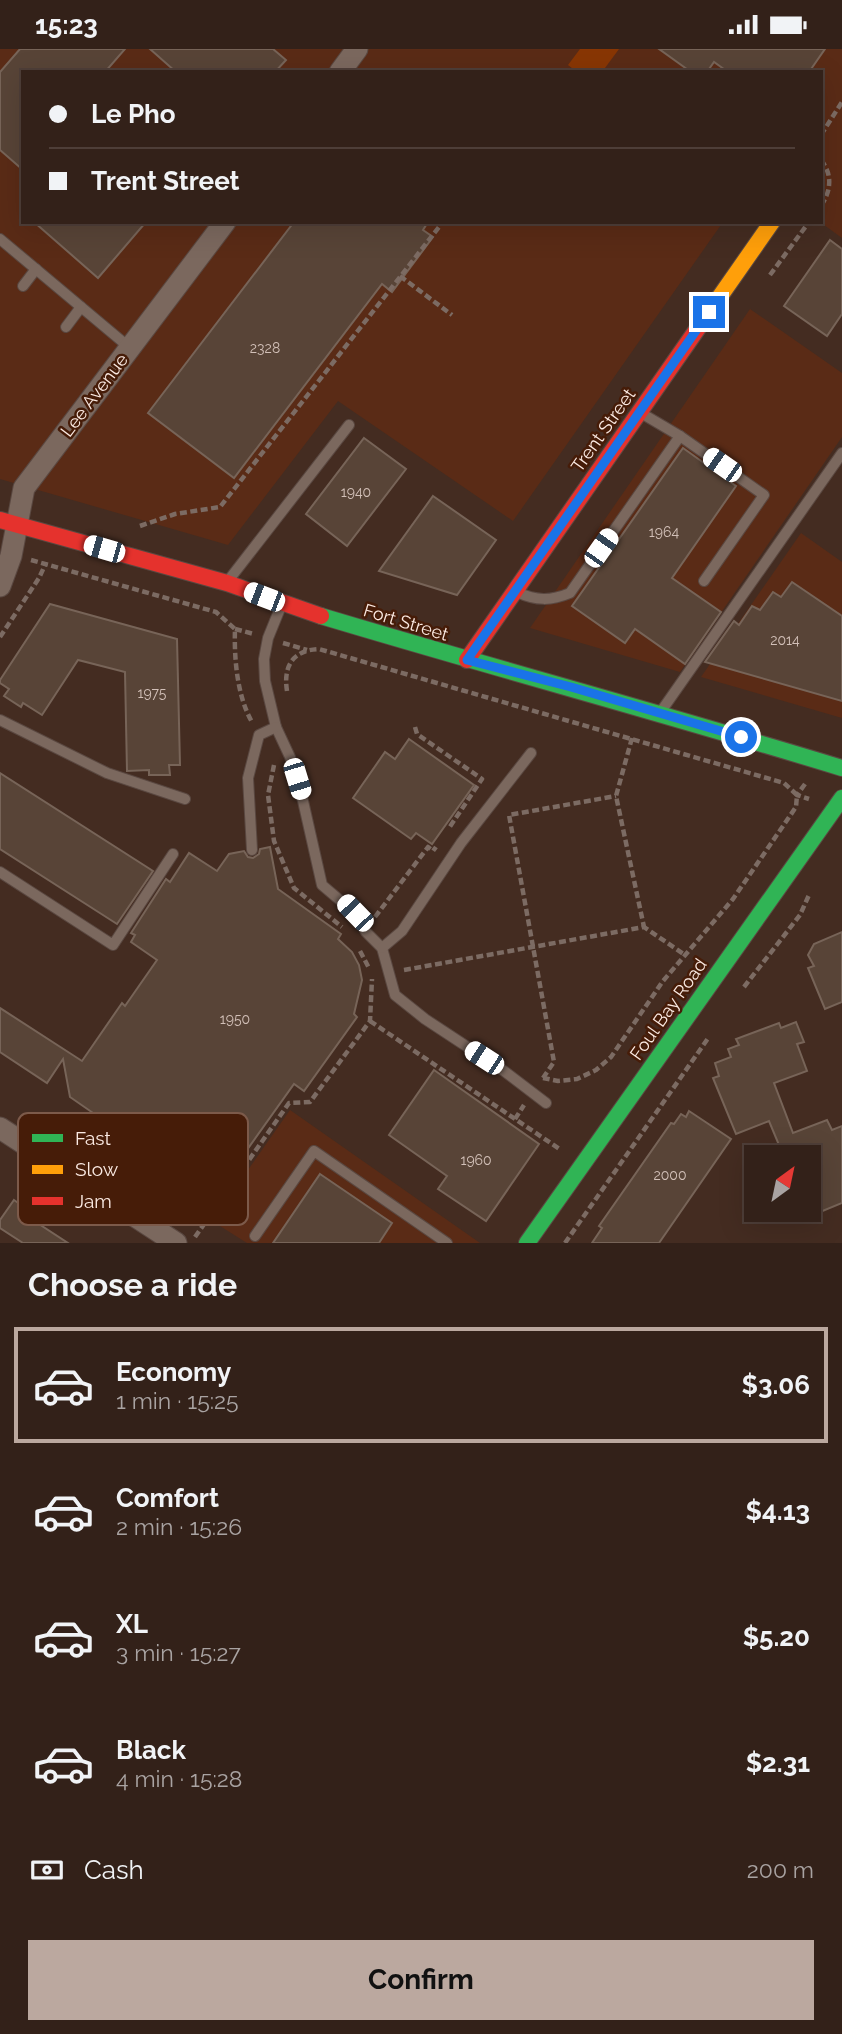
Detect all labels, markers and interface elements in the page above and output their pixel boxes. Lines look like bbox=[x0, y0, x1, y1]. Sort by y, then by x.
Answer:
text: 15:23 bbox=[35, 10, 98, 40]
text: Le Pho bbox=[91, 99, 176, 129]
text: Trent Street bbox=[91, 166, 240, 196]
route end bbox=[693, 296, 725, 328]
house number: 2328 bbox=[250, 340, 280, 356]
street label: Lee Avenue bbox=[56, 349, 132, 441]
street label: Trent Street bbox=[567, 384, 639, 476]
car bbox=[699, 444, 746, 486]
house number: 1940 bbox=[341, 484, 371, 500]
house number: 1964 bbox=[649, 524, 679, 540]
car bbox=[581, 525, 622, 571]
car bbox=[81, 533, 128, 565]
car bbox=[241, 580, 288, 614]
street label: Fort Street bbox=[361, 599, 451, 645]
house number: 2014 bbox=[770, 632, 800, 648]
house number: 1975 bbox=[137, 685, 167, 701]
route start bbox=[725, 721, 757, 753]
car bbox=[281, 756, 314, 802]
car bbox=[333, 891, 378, 935]
street label: Foul Bay Road bbox=[625, 954, 711, 1064]
house number: 1950 bbox=[220, 1011, 250, 1027]
car bbox=[461, 1038, 508, 1078]
legend bbox=[18, 1113, 248, 1225]
text: Fast bbox=[75, 1127, 111, 1149]
north arrow bbox=[744, 1145, 821, 1221]
map controls bbox=[744, 1145, 821, 1222]
house number: 1960 bbox=[460, 1152, 492, 1168]
text: Slow bbox=[75, 1158, 119, 1180]
house number: 2000 bbox=[654, 1167, 687, 1183]
text: Jam bbox=[75, 1190, 112, 1212]
text: Choose a ride bbox=[28, 1266, 237, 1303]
icon: car bbox=[32, 1354, 95, 1417]
text: Economy bbox=[116, 1357, 231, 1387]
text: $3.06 bbox=[742, 1370, 810, 1400]
text: 1 min · 15:25 bbox=[116, 1387, 239, 1414]
icon: car bbox=[32, 1480, 95, 1543]
text: Comfort bbox=[116, 1483, 219, 1513]
text: $4.13 bbox=[745, 1496, 810, 1526]
text: 2 min · 15:26 bbox=[116, 1513, 242, 1540]
icon: car bbox=[32, 1606, 95, 1669]
text: XL bbox=[116, 1609, 148, 1639]
text: $5.20 bbox=[743, 1622, 810, 1652]
text: 3 min · 15:27 bbox=[116, 1639, 241, 1666]
icon: car bbox=[32, 1732, 95, 1795]
text: Black bbox=[116, 1735, 186, 1765]
text: $2.31 bbox=[746, 1748, 810, 1778]
text: 4 min · 15:28 bbox=[116, 1765, 242, 1792]
icon: cash bbox=[28, 1851, 66, 1889]
text: Cash bbox=[84, 1855, 144, 1885]
text: 200 m bbox=[747, 1856, 814, 1883]
button: Confirm bbox=[28, 1940, 814, 2020]

